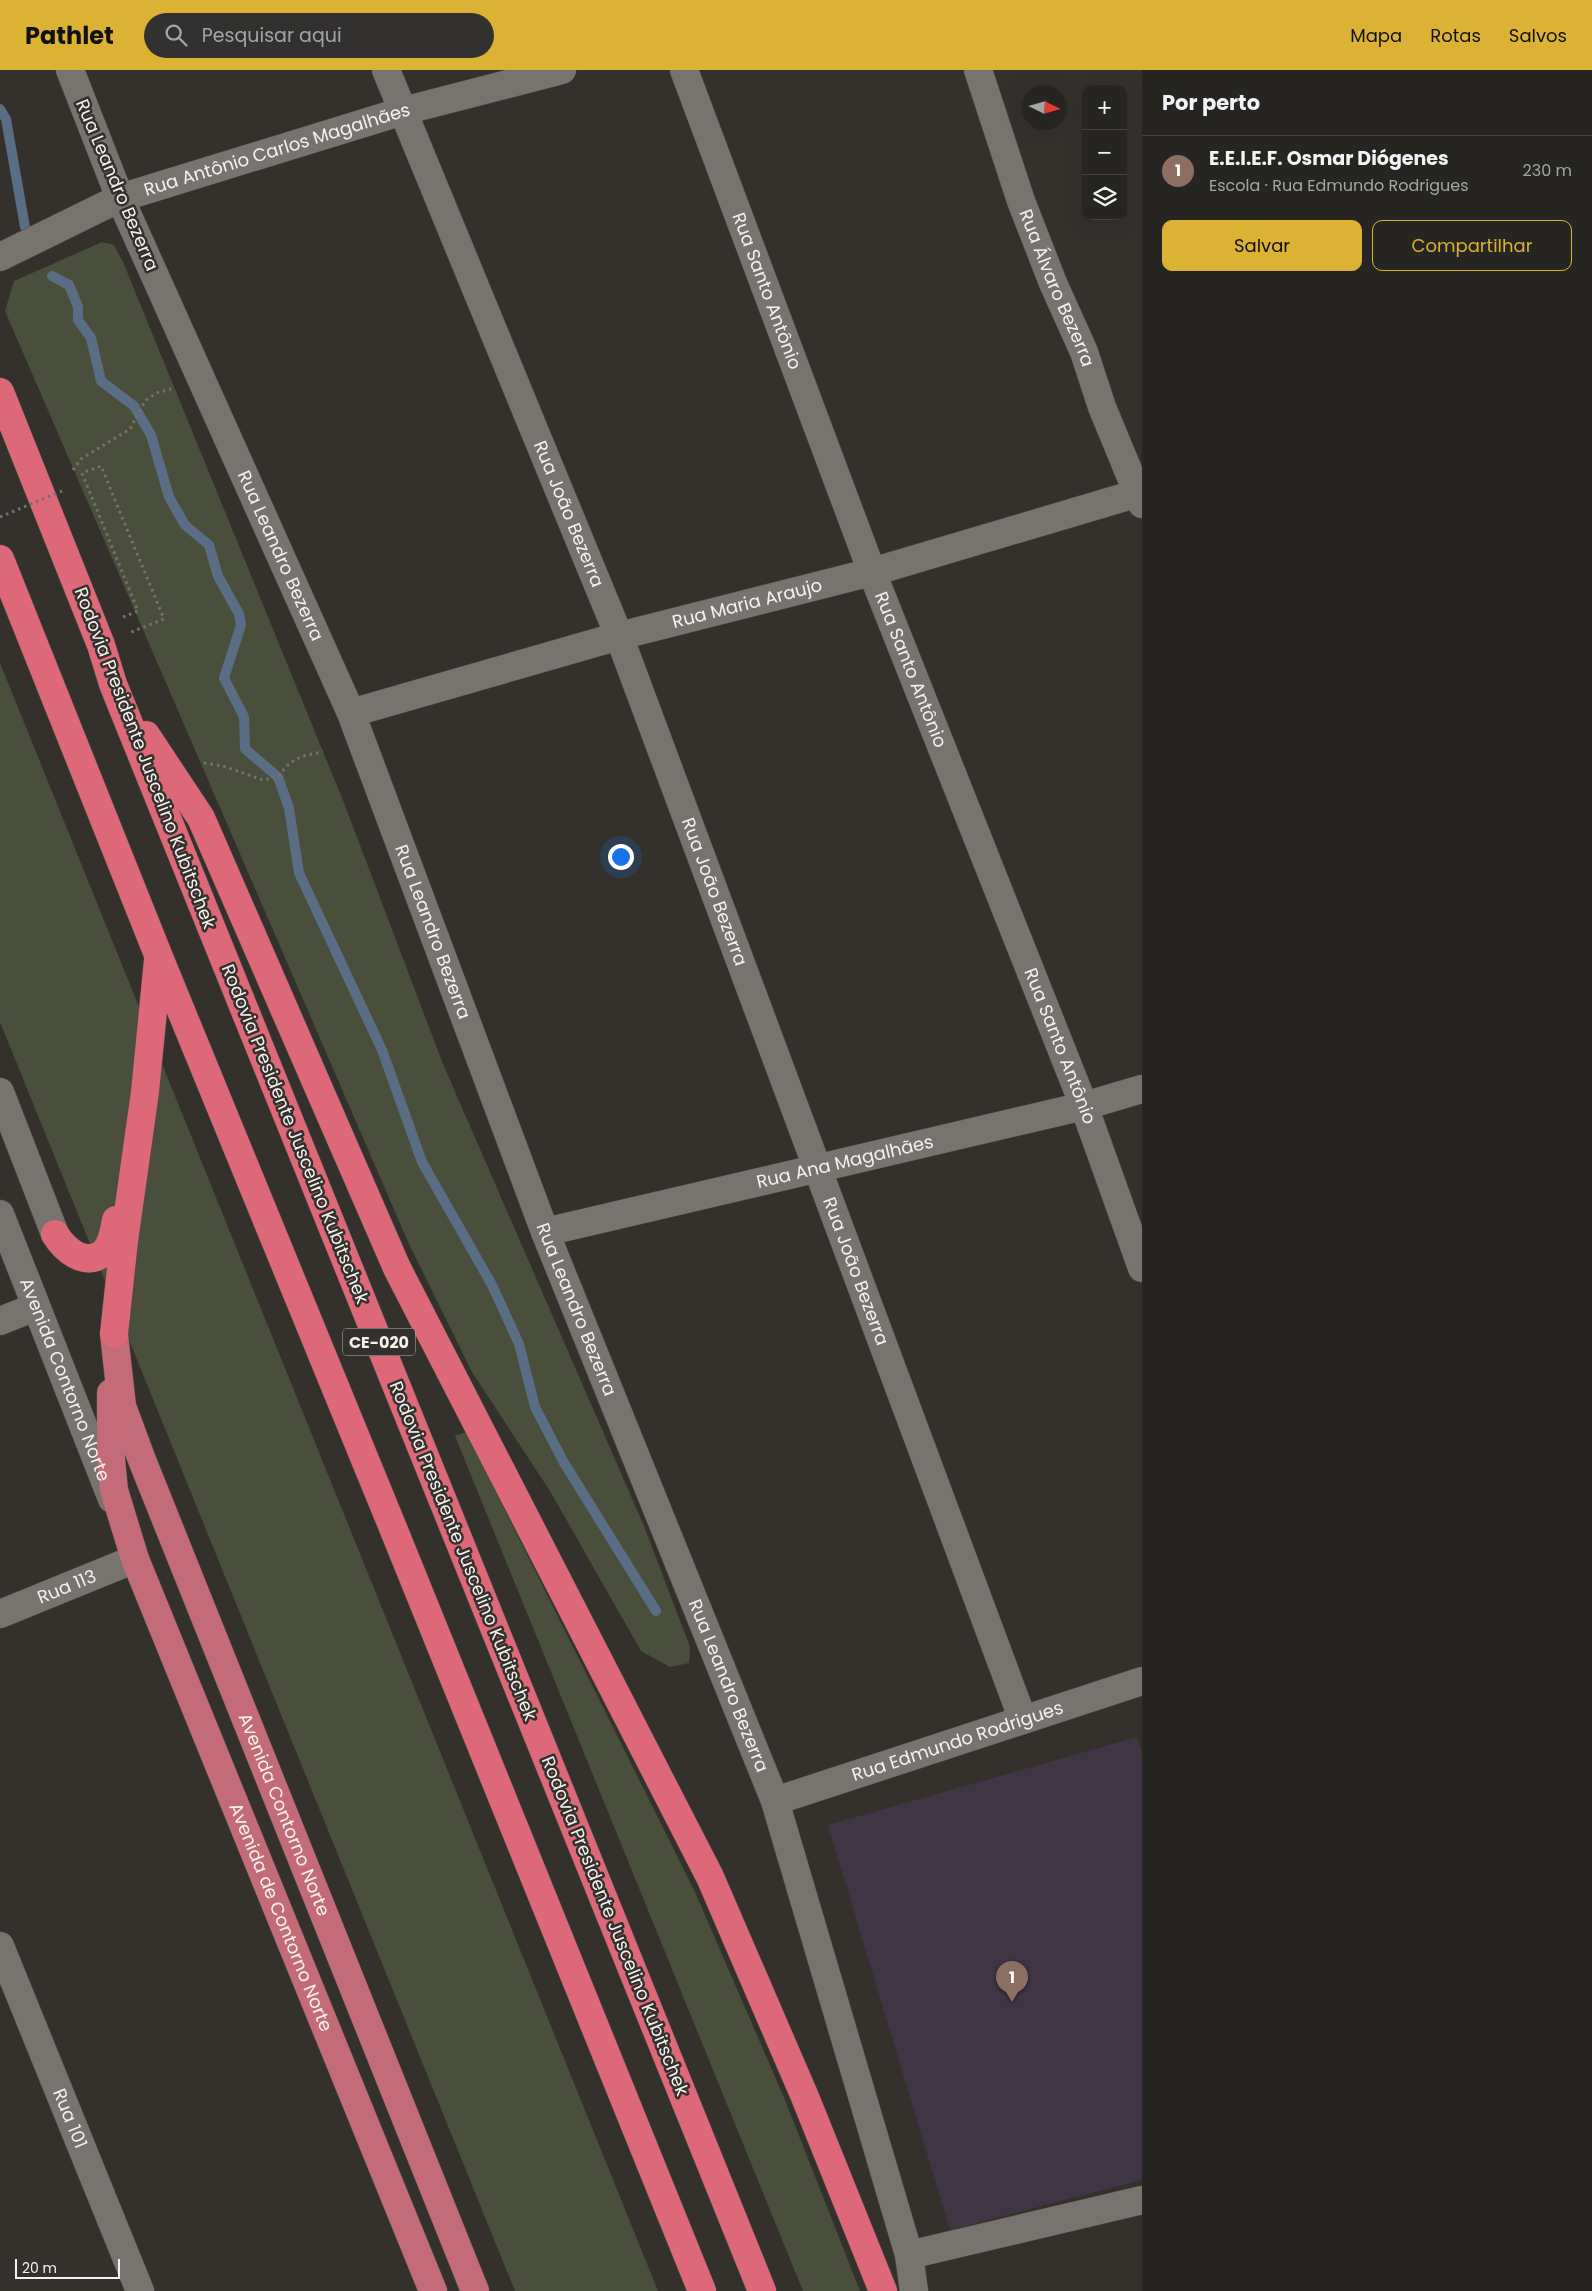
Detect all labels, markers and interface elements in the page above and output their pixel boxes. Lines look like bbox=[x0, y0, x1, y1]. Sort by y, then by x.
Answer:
search box bbox=[144, 13, 494, 58]
text: Pathlet bbox=[25, 19, 114, 52]
icon: search bbox=[162, 21, 190, 49]
text: Pesquisar aqui bbox=[202, 22, 342, 49]
text: Mapa bbox=[1350, 23, 1402, 48]
text: Rotas bbox=[1430, 23, 1481, 48]
text: Salvos bbox=[1509, 23, 1567, 48]
north arrow bbox=[1022, 85, 1067, 130]
map controls bbox=[1082, 85, 1127, 220]
button: + bbox=[1082, 85, 1127, 130]
text: Por perto bbox=[1162, 88, 1260, 117]
street label: Rua Leandro Bezerra bbox=[70, 95, 165, 275]
street label: Rua Antônio Carlos Magalhães bbox=[141, 97, 413, 202]
button: − bbox=[1082, 130, 1127, 175]
text: E.E.I.E.F. Osmar Diógenes bbox=[1209, 145, 1449, 172]
text: 1 bbox=[1175, 159, 1181, 182]
text: 230 m bbox=[1523, 159, 1572, 182]
text: Escola · Rua Edmundo Rodrigues bbox=[1209, 174, 1469, 197]
button: layers bbox=[1082, 175, 1127, 220]
street label: Rua Álvaro Bezerra bbox=[1013, 205, 1101, 370]
street label: Rua Santo Antônio bbox=[726, 209, 808, 373]
button: Salvar bbox=[1162, 220, 1362, 271]
button: Compartilhar bbox=[1372, 220, 1572, 271]
street label: Rua João Bezerra bbox=[528, 437, 610, 591]
street label: Rua Leandro Bezerra bbox=[232, 466, 330, 645]
street label: Rua Maria Araujo bbox=[669, 572, 825, 634]
street label: Rodovia Presidente Juscelino Kubitschek bbox=[69, 583, 223, 933]
street label: Rua Santo Antônio bbox=[869, 588, 953, 751]
street label: Rua João Bezerra bbox=[676, 814, 754, 969]
street label: Rua Leandro Bezerra bbox=[389, 841, 477, 1022]
your location bbox=[608, 844, 634, 870]
street label: Rodovia Presidente Juscelino Kubitschek bbox=[216, 960, 376, 1308]
street label: Rua Santo Antônio bbox=[1018, 964, 1102, 1127]
street label: Rua Ana Magalhães bbox=[754, 1129, 936, 1194]
street label: Rua João Bezerra bbox=[817, 1193, 895, 1349]
street label: Rua Leandro Bezerra bbox=[531, 1219, 623, 1399]
street label: Avenida Contorno Norte bbox=[14, 1274, 117, 1485]
road number: CE-020 bbox=[343, 1328, 415, 1356]
street label: Rodovia Presidente Juscelino Kubitschek bbox=[384, 1377, 544, 1725]
street label: Rua 113 bbox=[33, 1563, 100, 1610]
street label: Rua Leandro Bezerra bbox=[683, 1595, 775, 1776]
street label: Rua Edmundo Rodrigues bbox=[848, 1695, 1066, 1787]
street label: Avenida Contorno Norte bbox=[233, 1709, 336, 1920]
street label: Rodovia Presidente Juscelino Kubitschek bbox=[536, 1752, 696, 2100]
street label: Avenida de Contorno Norte bbox=[224, 1799, 339, 2035]
pin: 1 bbox=[996, 1961, 1028, 2002]
street label: Rua 101 bbox=[47, 2085, 94, 2152]
scale bar bbox=[15, 2256, 120, 2279]
text: 20 m bbox=[22, 2258, 57, 2278]

